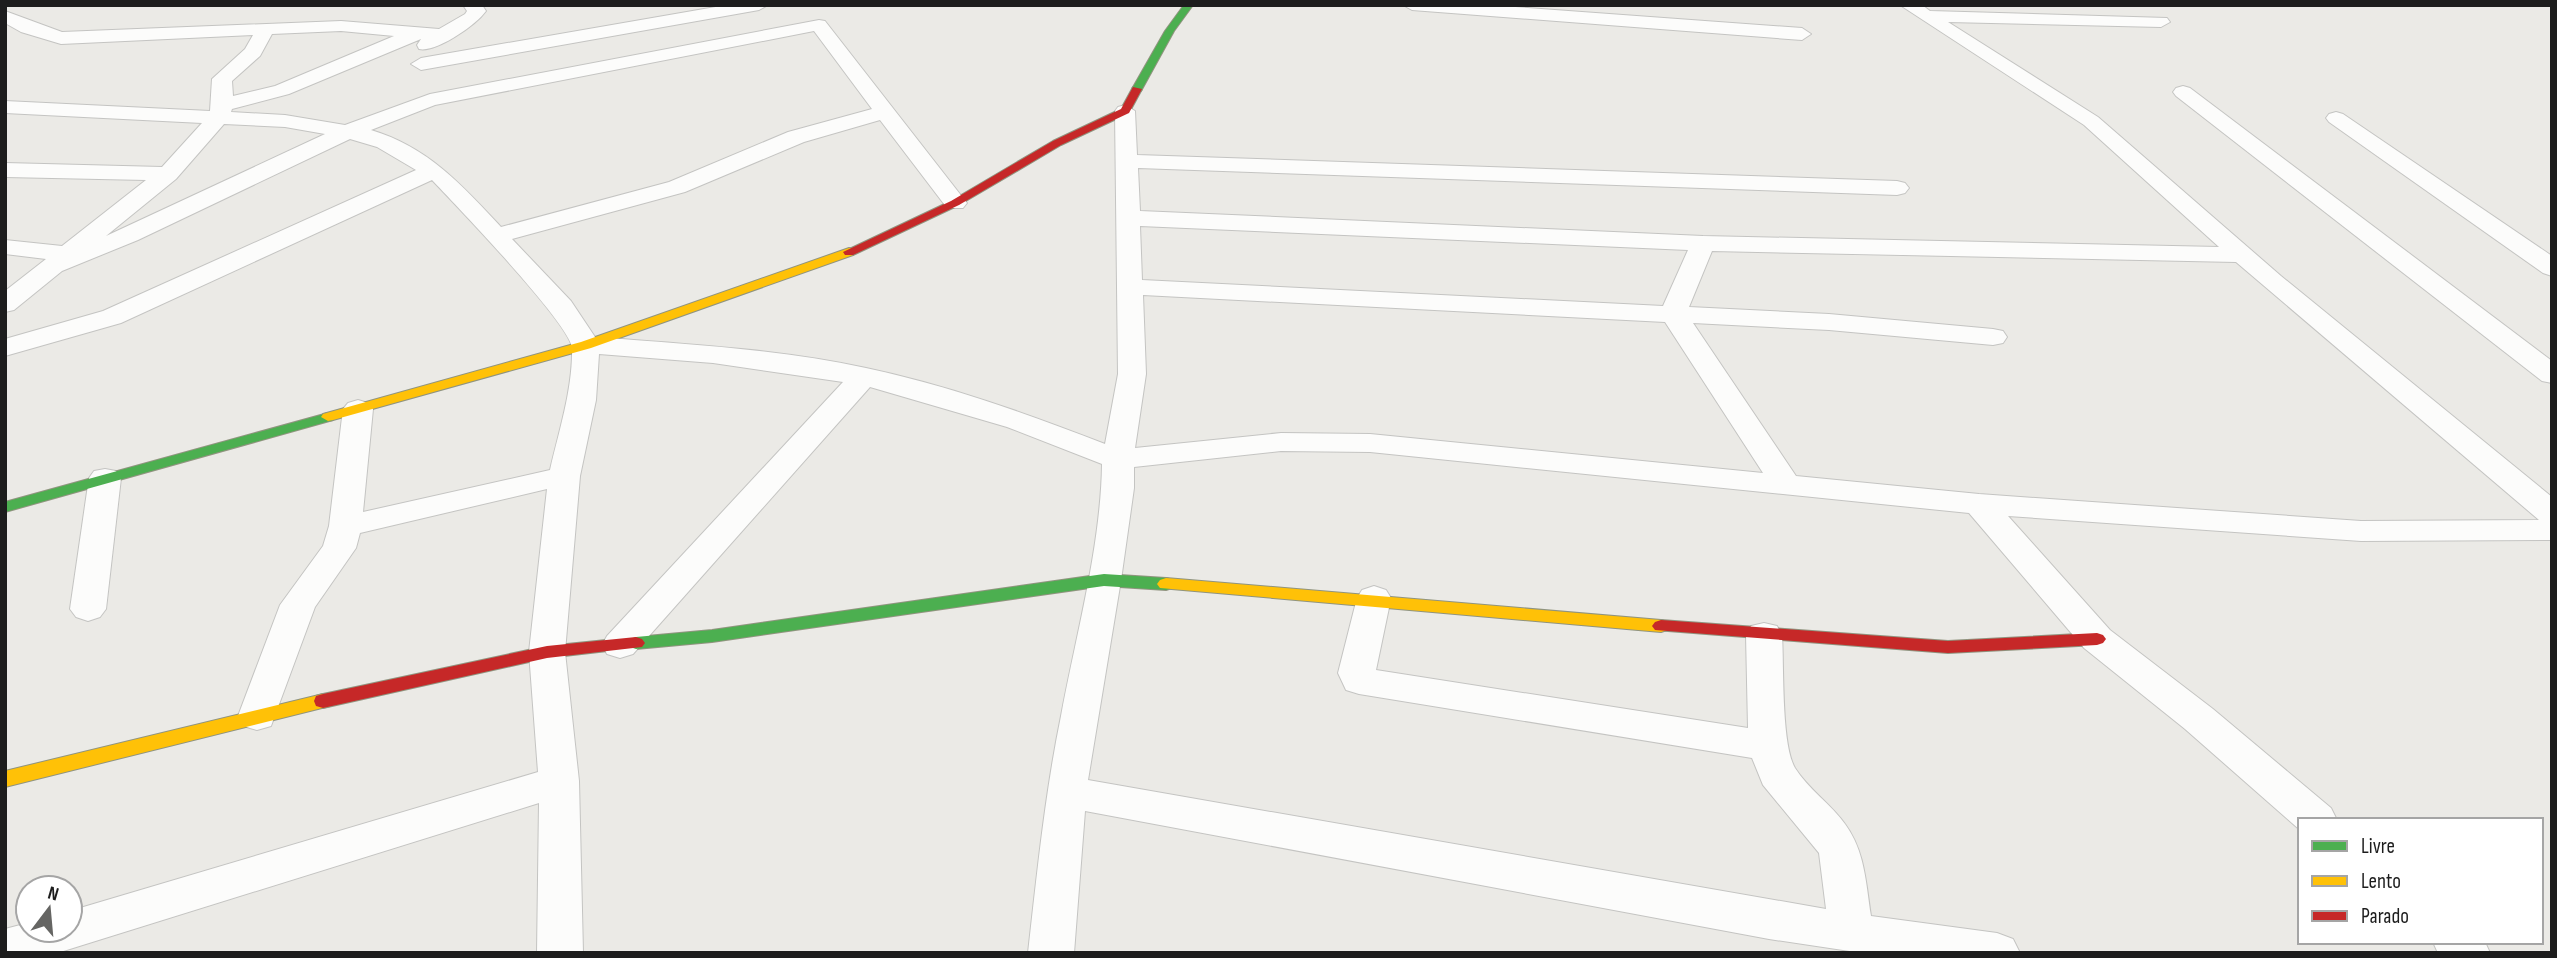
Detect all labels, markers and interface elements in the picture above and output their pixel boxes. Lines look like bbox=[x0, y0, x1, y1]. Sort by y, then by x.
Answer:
legend bbox=[2298, 818, 2543, 944]
text: Livre bbox=[2361, 834, 2395, 859]
text: Lento bbox=[2361, 869, 2401, 894]
north arrow bbox=[14, 874, 84, 944]
text: N bbox=[45, 882, 61, 907]
text: Parado bbox=[2361, 904, 2409, 929]

